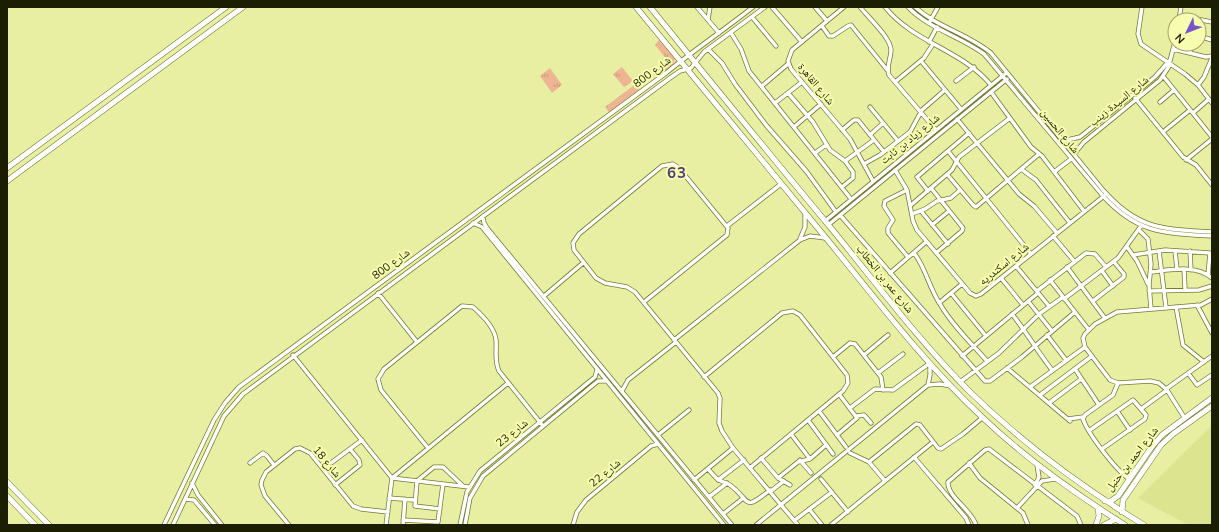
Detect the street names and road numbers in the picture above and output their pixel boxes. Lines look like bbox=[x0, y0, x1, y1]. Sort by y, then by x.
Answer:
street label: شارع 800 bbox=[630, 53, 674, 91]
street label: شارع القاهرة bbox=[794, 60, 838, 108]
street label: شارع السيدة زينب bbox=[1086, 72, 1152, 130]
street label: شارع الحسين bbox=[1037, 105, 1083, 157]
street label: شارع زياد بن ثابت bbox=[877, 110, 943, 168]
street label: شارع اسكندريه bbox=[976, 239, 1032, 289]
street label: شارع عمر بن الخطاب bbox=[853, 242, 917, 316]
street label: شارع 800 bbox=[369, 245, 413, 283]
street label: شارع 23 bbox=[493, 416, 531, 450]
street label: شارع احمد بن حنبل bbox=[1102, 424, 1162, 494]
street label: شارع 18 bbox=[309, 443, 345, 481]
street label: شارع 22 bbox=[586, 455, 624, 491]

